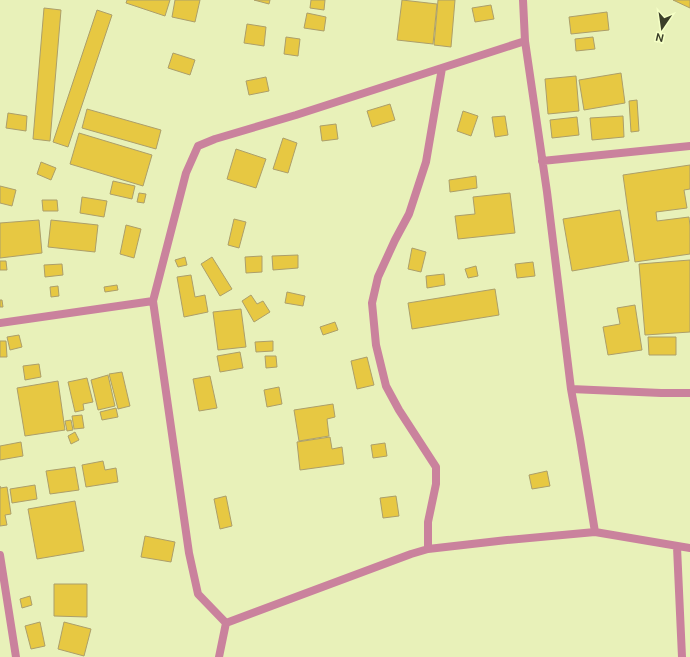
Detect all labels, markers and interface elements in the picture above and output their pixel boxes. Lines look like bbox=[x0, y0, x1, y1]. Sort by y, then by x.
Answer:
north arrow bbox=[642, 8, 682, 48]
text: N bbox=[654, 30, 665, 45]

